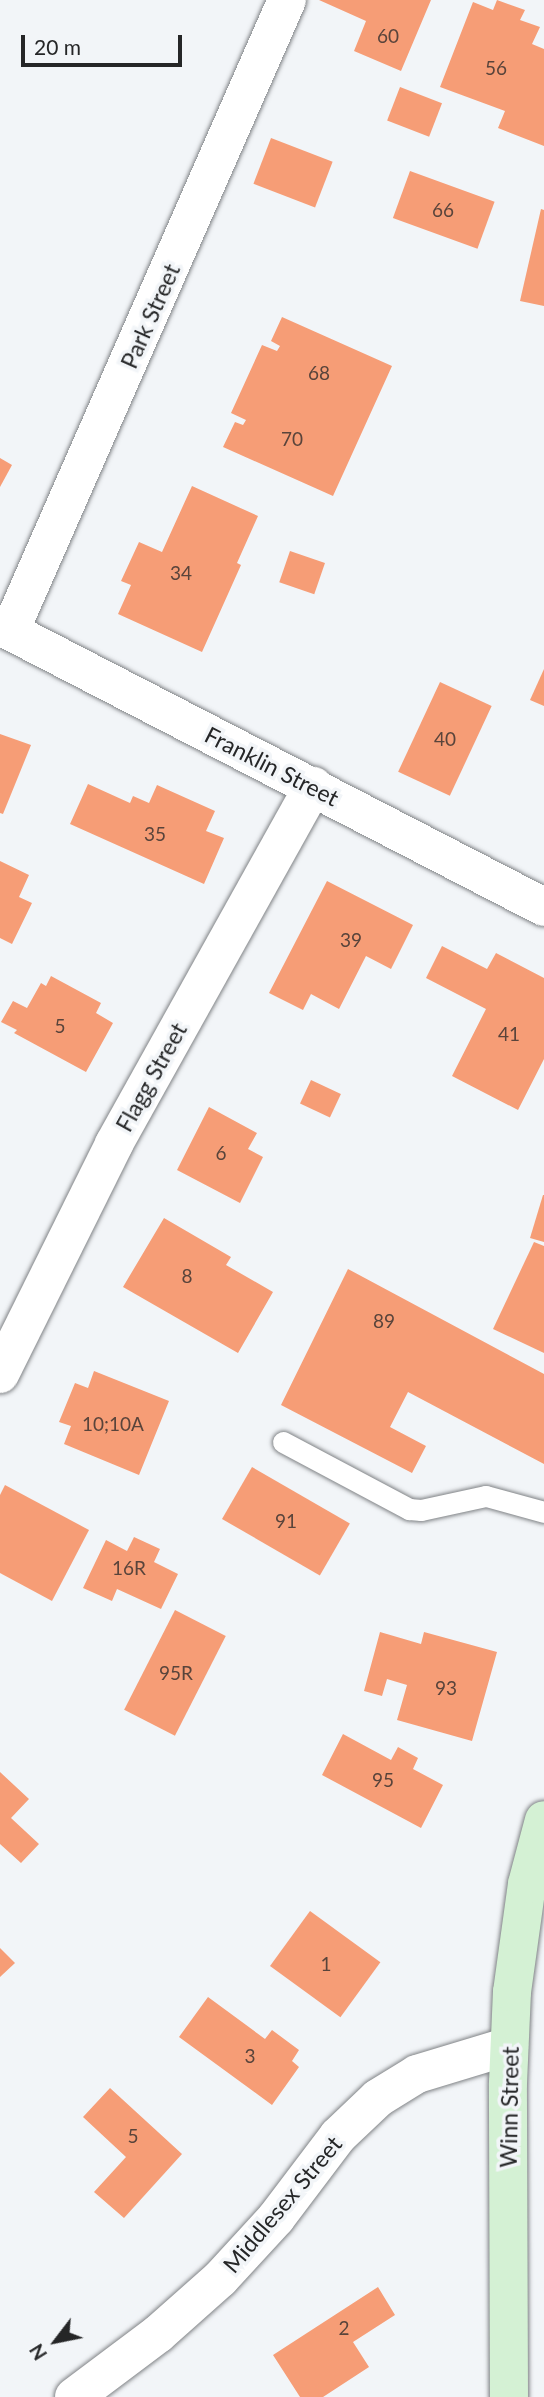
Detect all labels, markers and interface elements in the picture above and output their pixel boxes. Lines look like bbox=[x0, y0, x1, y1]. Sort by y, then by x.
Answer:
scale bar bbox=[24, 21, 186, 65]
house number: 60 bbox=[377, 25, 399, 47]
text: 20 m bbox=[34, 34, 81, 59]
house number: 56 bbox=[485, 57, 507, 79]
house number: 66 bbox=[432, 199, 454, 221]
street label: Park Street bbox=[115, 260, 185, 372]
house number: 68 bbox=[308, 362, 330, 384]
house number: 70 bbox=[281, 428, 303, 450]
house number: 34 bbox=[170, 562, 192, 584]
street label: Franklin Street bbox=[201, 720, 343, 812]
house number: 40 bbox=[434, 728, 456, 750]
house number: 35 bbox=[144, 823, 166, 845]
house number: 39 bbox=[340, 929, 362, 951]
house number: 5 bbox=[54, 1015, 66, 1037]
street label: Flagg Street bbox=[110, 1018, 192, 1136]
house number: 41 bbox=[498, 1023, 520, 1045]
house number: 6 bbox=[215, 1142, 227, 1164]
house number: 8 bbox=[181, 1265, 193, 1287]
house number: 89 bbox=[373, 1310, 395, 1332]
house number: 10;10A bbox=[82, 1413, 144, 1435]
house number: 91 bbox=[275, 1510, 297, 1532]
house number: 16R bbox=[112, 1557, 146, 1579]
house number: 95R bbox=[159, 1662, 193, 1684]
house number: 93 bbox=[435, 1677, 457, 1699]
house number: 95 bbox=[372, 1769, 394, 1791]
house number: 1 bbox=[320, 1953, 332, 1975]
house number: 3 bbox=[244, 2045, 256, 2067]
street label: Winn Street bbox=[494, 2046, 524, 2168]
house number: 5 bbox=[127, 2125, 139, 2147]
street label: Middlesex Street bbox=[217, 2130, 347, 2278]
north arrow bbox=[21, 2306, 91, 2376]
house number: 2 bbox=[338, 2317, 350, 2339]
text: N bbox=[24, 2340, 51, 2365]

